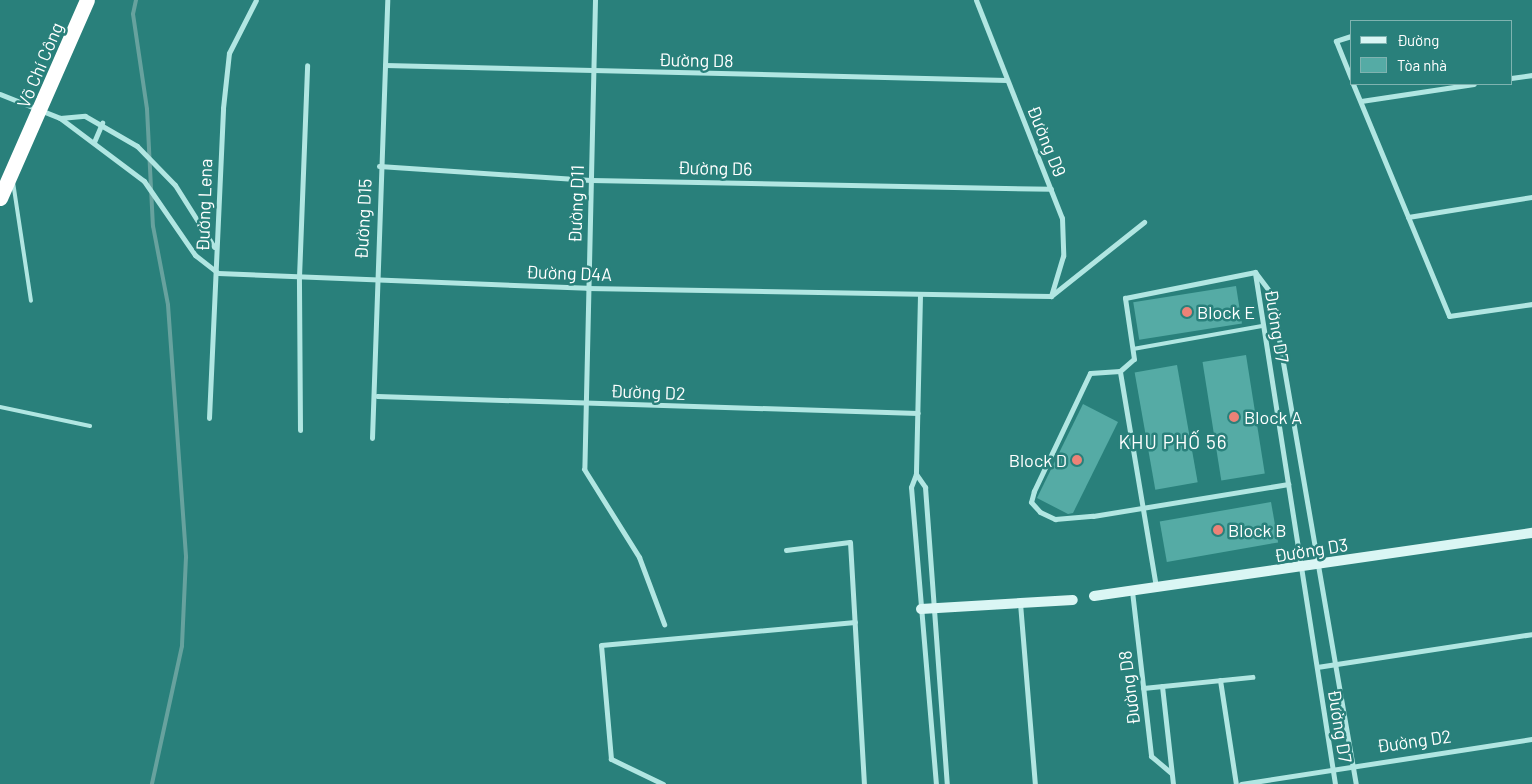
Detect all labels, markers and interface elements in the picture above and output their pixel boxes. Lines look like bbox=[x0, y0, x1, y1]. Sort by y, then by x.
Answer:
street label: Võ Chí Công bbox=[12, 19, 68, 111]
legend bbox=[1350, 20, 1512, 85]
text: Đường bbox=[1397, 31, 1439, 49]
street label: Đường D8 bbox=[658, 49, 734, 71]
text: Tòa nhà bbox=[1397, 56, 1447, 74]
street label: Đường D9 bbox=[1023, 102, 1071, 180]
street label: Đường D6 bbox=[677, 157, 753, 179]
street label: Đường Lena bbox=[192, 158, 216, 252]
street label: Đường D11 bbox=[564, 165, 588, 243]
street label: Đường D15 bbox=[350, 178, 376, 260]
street label: Đường D4A bbox=[526, 261, 612, 285]
street label: Đường D7 bbox=[1261, 288, 1293, 364]
place label: Block E bbox=[1197, 301, 1255, 323]
marker: Block E bbox=[1181, 306, 1193, 318]
street label: Đường D2 bbox=[610, 380, 686, 404]
place label: Block A bbox=[1244, 406, 1302, 428]
marker: Block A bbox=[1228, 411, 1240, 423]
district label: KHU PHỐ 56 bbox=[1117, 431, 1229, 453]
place label: Block D bbox=[1009, 449, 1067, 471]
marker: Block D bbox=[1071, 454, 1083, 466]
place label: Block B bbox=[1228, 519, 1286, 541]
marker: Block B bbox=[1212, 524, 1224, 536]
street label: Đường D3 bbox=[1272, 533, 1350, 567]
street label: Đường D8 bbox=[1114, 650, 1144, 726]
street label: Đường D7 bbox=[1324, 688, 1356, 764]
street label: Đường D2 bbox=[1375, 725, 1453, 757]

